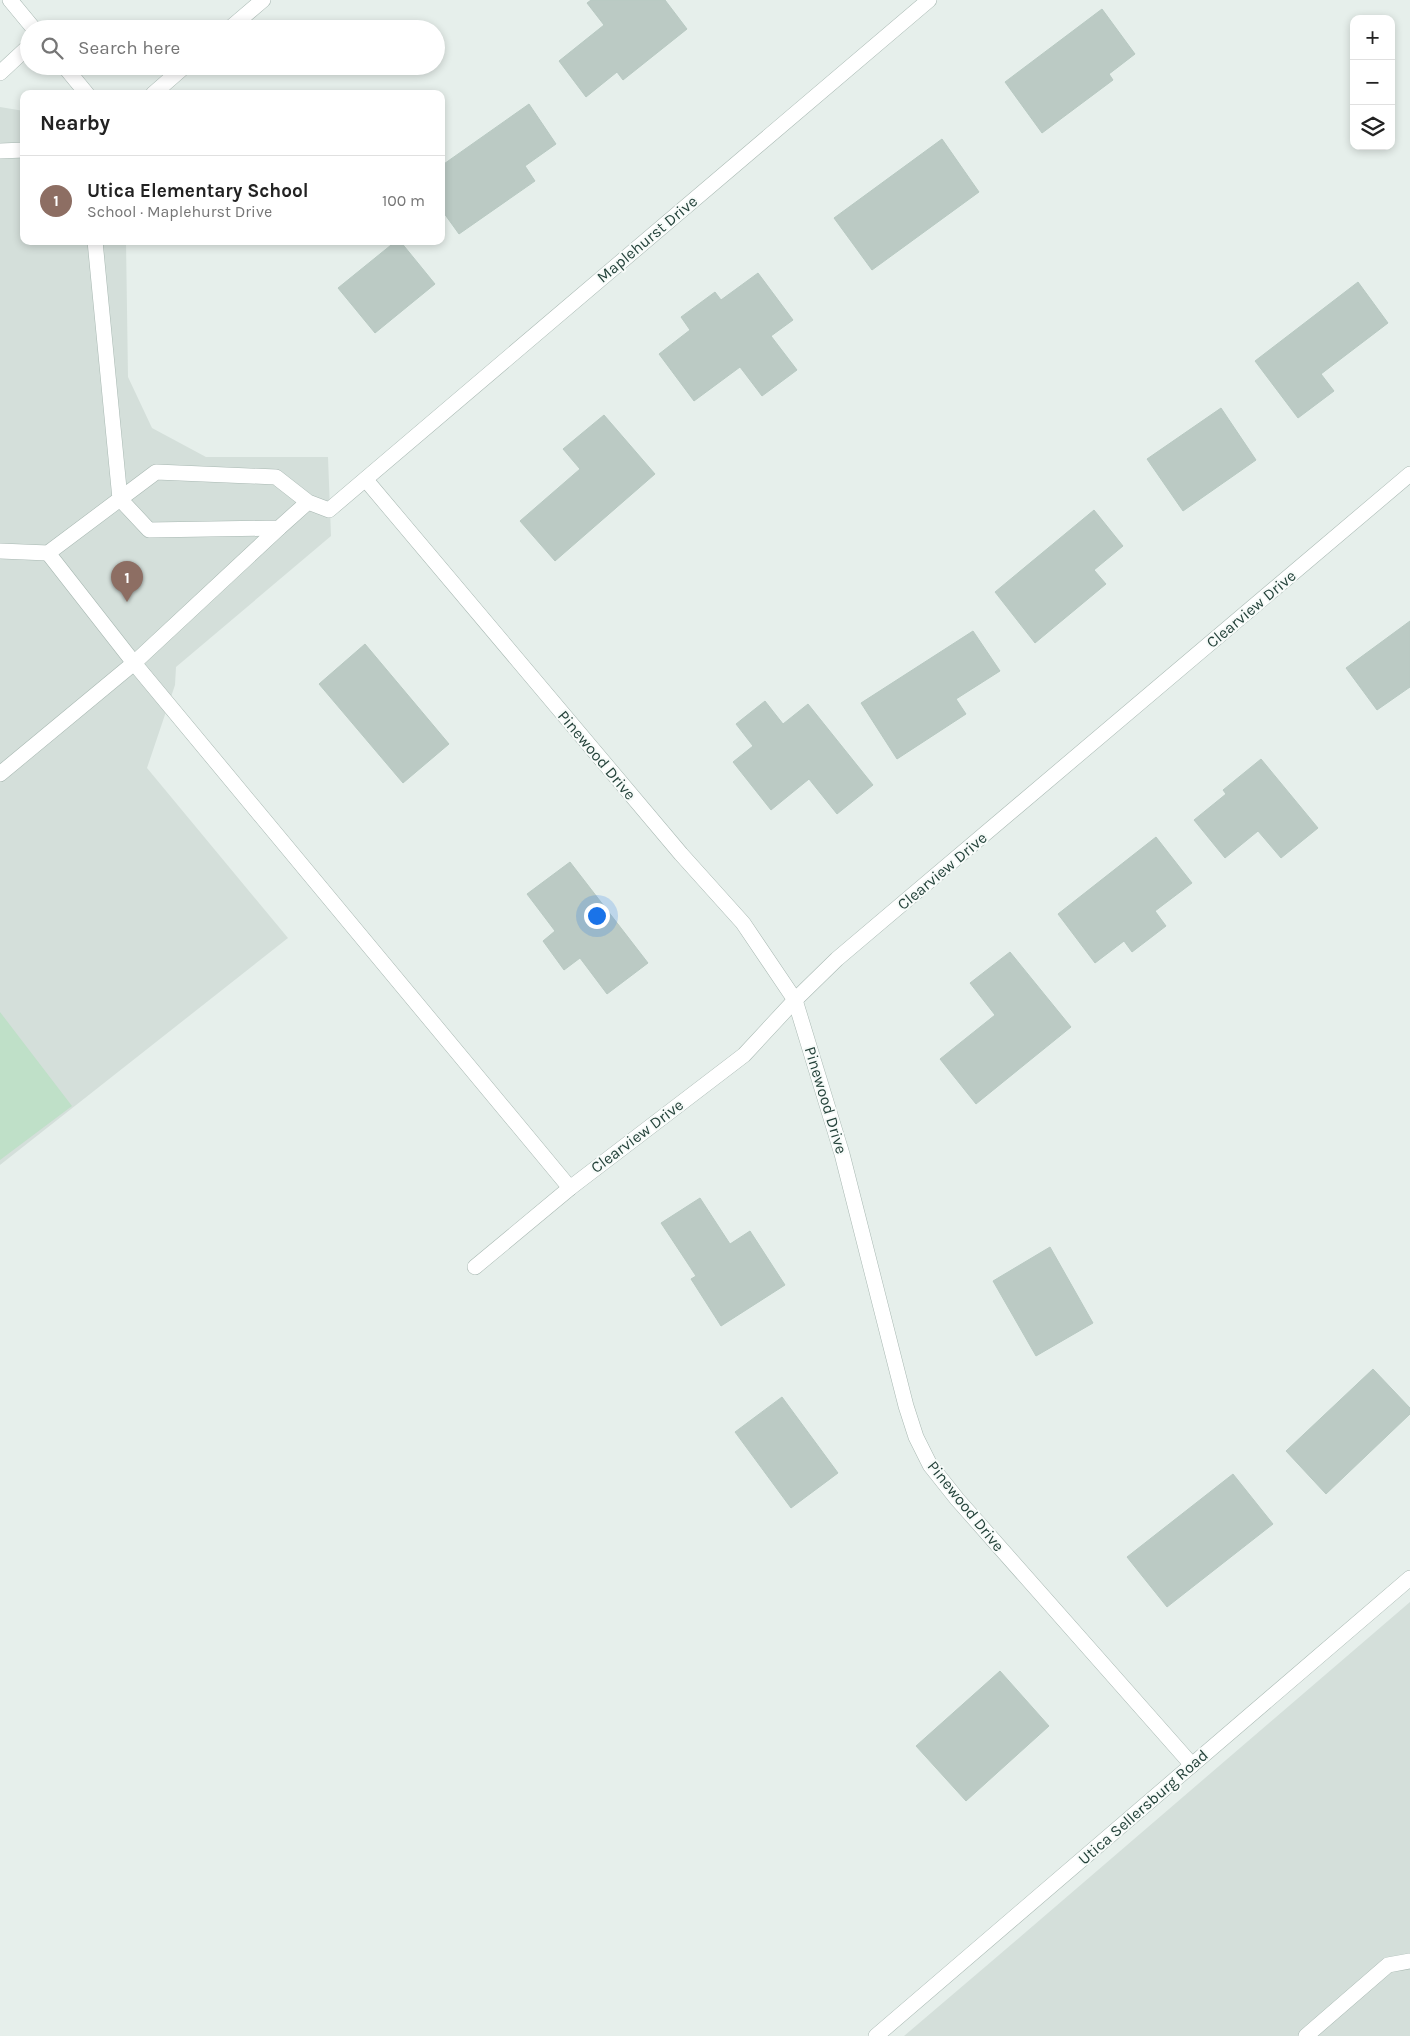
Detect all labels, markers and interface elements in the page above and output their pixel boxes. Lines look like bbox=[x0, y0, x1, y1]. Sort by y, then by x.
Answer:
map controls bbox=[1350, 15, 1395, 150]
button: + bbox=[1350, 15, 1395, 60]
search box bbox=[20, 20, 445, 75]
icon: search bbox=[38, 34, 66, 62]
text: Search here bbox=[78, 37, 180, 59]
button: − bbox=[1350, 60, 1395, 105]
button: layers bbox=[1350, 105, 1395, 150]
text: Nearby bbox=[40, 111, 110, 135]
text: Utica Elementary School bbox=[87, 180, 309, 202]
text: 1 bbox=[53, 191, 59, 210]
text: 100 m bbox=[382, 191, 425, 210]
street label: Maplehurst Drive bbox=[593, 192, 701, 286]
text: School · Maplehurst Drive bbox=[87, 202, 272, 221]
pin: 1 bbox=[111, 561, 143, 602]
street label: Clearview Drive bbox=[1202, 566, 1300, 652]
street label: Pinewood Drive bbox=[554, 706, 640, 804]
street label: Clearview Drive bbox=[893, 828, 991, 914]
your location bbox=[584, 903, 610, 929]
street label: Pinewood Drive bbox=[801, 1044, 851, 1156]
street label: Clearview Drive bbox=[587, 1095, 687, 1177]
street label: Pinewood Drive bbox=[924, 1457, 1008, 1555]
street label: Utica Sellersburg Road bbox=[1074, 1745, 1212, 1869]

